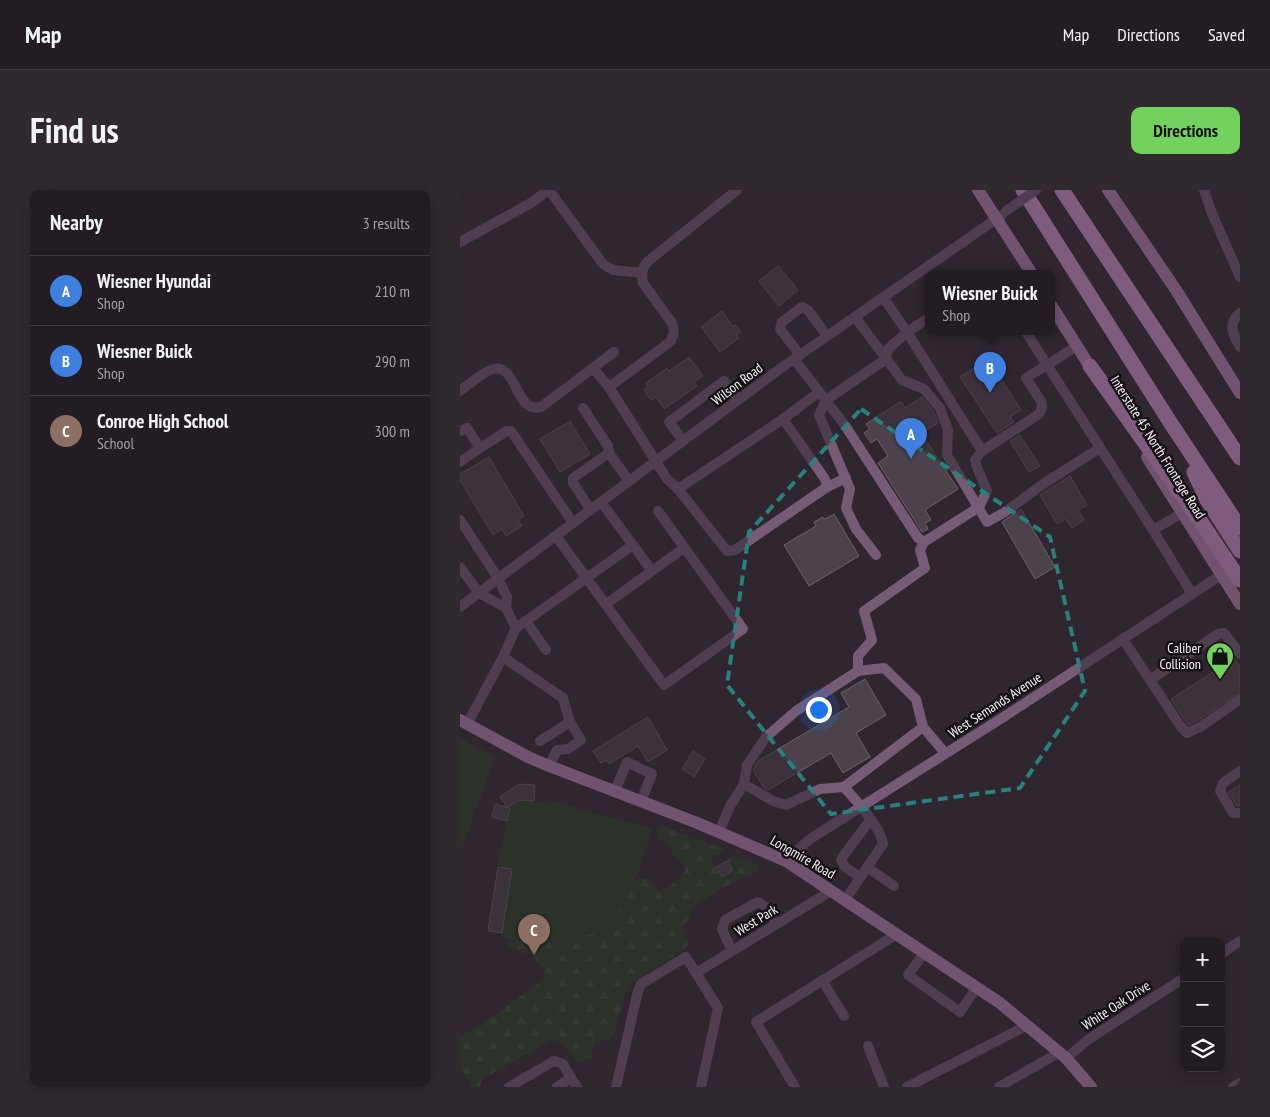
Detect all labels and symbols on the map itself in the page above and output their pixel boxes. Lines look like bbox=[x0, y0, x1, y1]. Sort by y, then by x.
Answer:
pin: B bbox=[974, 352, 1006, 393]
street label: Wilson Road bbox=[708, 359, 766, 409]
street label: Interstate 45 North Frontage Road bbox=[1106, 372, 1210, 522]
pin: A bbox=[895, 418, 927, 459]
place label: Caliber Collision bbox=[1159, 639, 1201, 673]
shop icon: Caliber Collision bbox=[1205, 641, 1235, 680]
street label: West Semands Avenue bbox=[945, 668, 1045, 742]
your location bbox=[806, 697, 832, 723]
street label: Longmire Road bbox=[767, 831, 839, 883]
street label: West Park bbox=[731, 900, 781, 940]
pin: C bbox=[518, 914, 550, 955]
street label: White Oak Drive bbox=[1078, 976, 1154, 1034]

